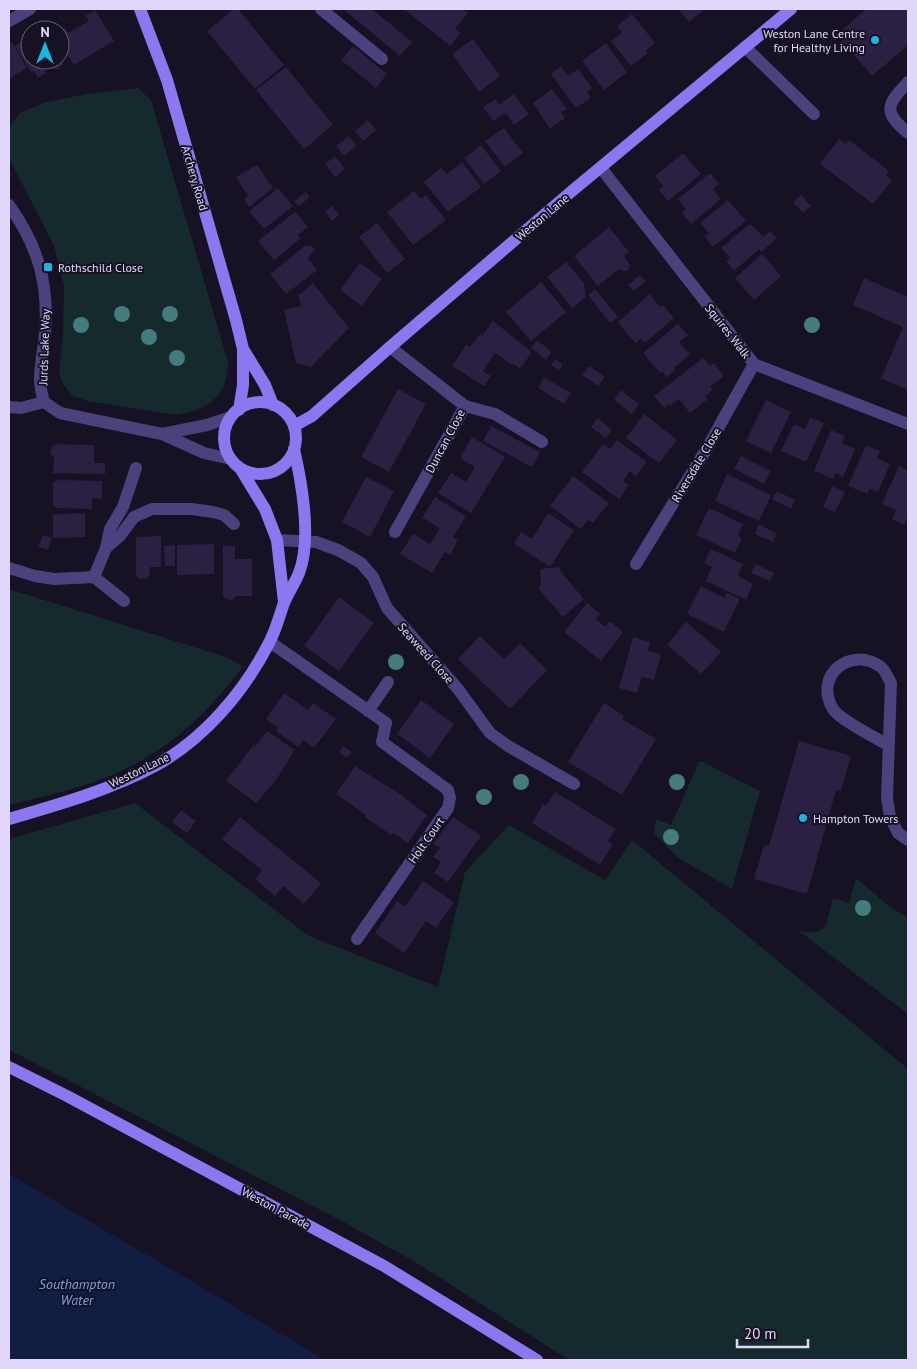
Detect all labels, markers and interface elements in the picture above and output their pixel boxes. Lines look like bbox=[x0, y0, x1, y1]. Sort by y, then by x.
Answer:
north arrow bbox=[20, 20, 70, 70]
text: N bbox=[40, 23, 50, 41]
place label: Weston Lane Centre for Healthy Living bbox=[763, 26, 865, 55]
marker: Weston Lane Centre for Healthy Living bbox=[869, 34, 881, 46]
street label: Archery Road bbox=[179, 144, 211, 212]
street label: Weston Lane bbox=[512, 190, 572, 244]
place label: Rothschild Close bbox=[58, 260, 143, 275]
marker: Rothschild Close bbox=[42, 261, 54, 273]
street label: Squires Walk bbox=[702, 301, 754, 362]
street label: Jurds Lake Way bbox=[35, 308, 53, 386]
street label: Duncan Close bbox=[422, 407, 468, 475]
street label: Riversdale Close bbox=[668, 425, 724, 505]
street label: Seaweed Close bbox=[395, 619, 457, 687]
street label: Weston Lane bbox=[106, 749, 172, 791]
place label: Hampton Towers bbox=[813, 811, 898, 826]
marker: Hampton Towers bbox=[797, 812, 809, 824]
street label: Holt Court bbox=[405, 814, 447, 866]
street label: Weston Parade bbox=[239, 1184, 313, 1232]
water label: Southampton Water bbox=[39, 1275, 115, 1309]
scale bar bbox=[737, 1316, 808, 1348]
text: 20 m bbox=[744, 1324, 777, 1343]

